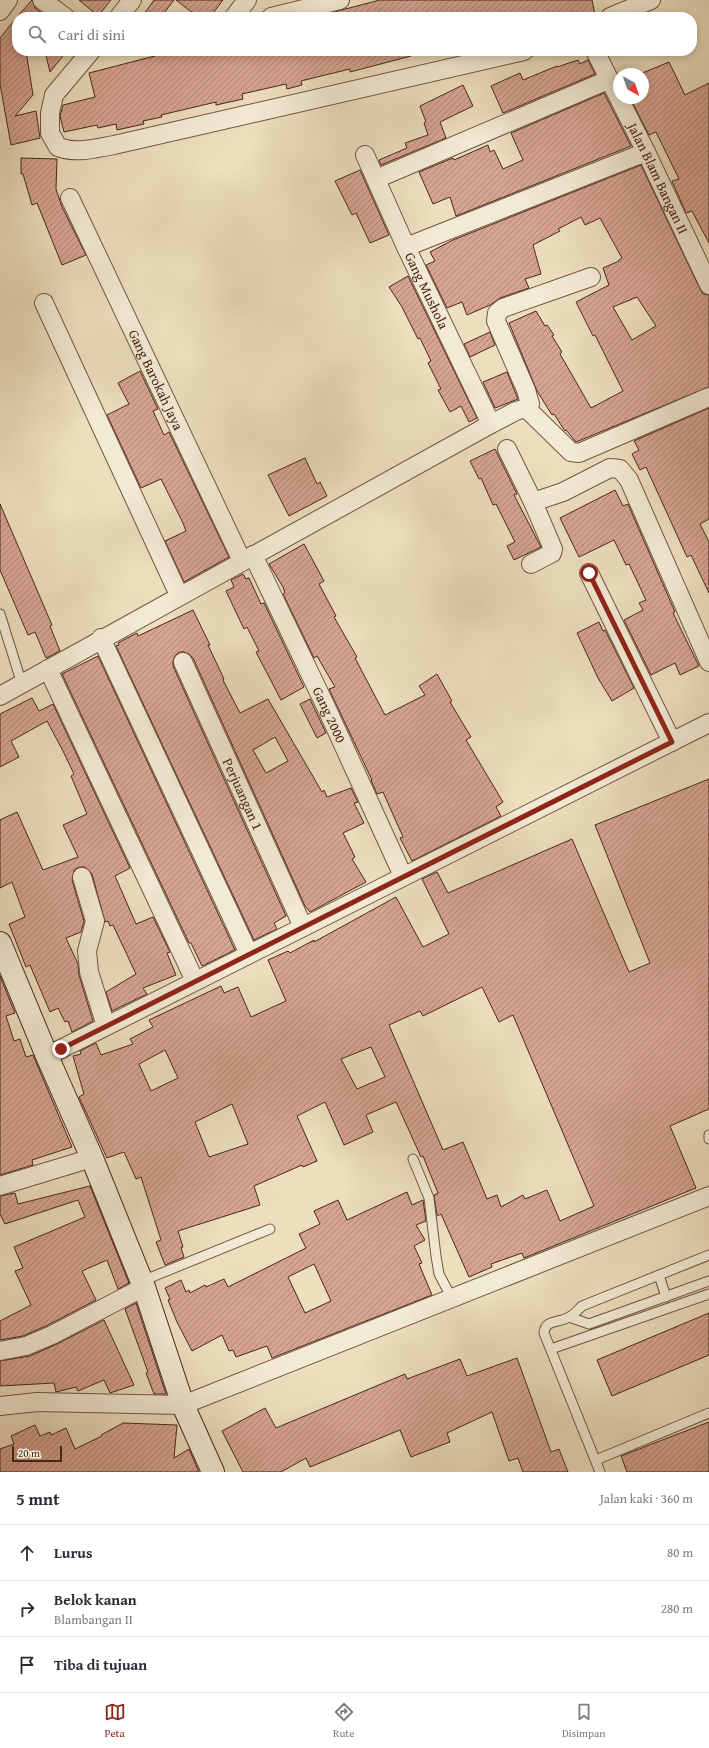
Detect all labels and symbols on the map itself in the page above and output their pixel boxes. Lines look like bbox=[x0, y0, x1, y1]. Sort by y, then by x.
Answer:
north arrow bbox=[613, 68, 649, 104]
street label: Jalan Blam Bangan II bbox=[622, 117, 693, 237]
street label: Gang Mushola bbox=[400, 249, 454, 333]
street label: Gang Barokah Jaya bbox=[124, 326, 189, 434]
route start bbox=[580, 564, 598, 582]
street label: Gang 2000 bbox=[308, 683, 351, 746]
street label: Perjuangan 1 bbox=[218, 755, 268, 833]
route end bbox=[52, 1040, 70, 1058]
scale bar bbox=[12, 1444, 62, 1463]

